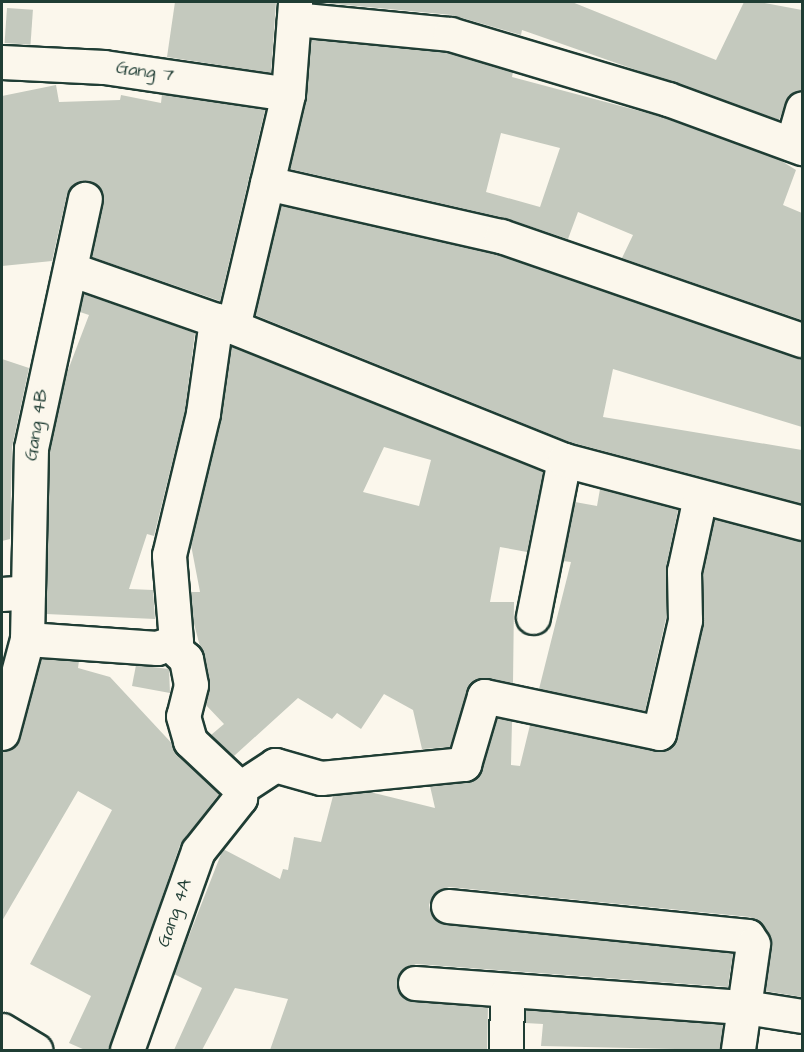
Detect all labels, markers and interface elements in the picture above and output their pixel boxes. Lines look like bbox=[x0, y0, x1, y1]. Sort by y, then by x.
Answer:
street label: Gang 7 bbox=[115, 57, 175, 87]
street label: Gang 4B bbox=[21, 388, 53, 462]
street label: Gang 4A bbox=[153, 876, 197, 950]

